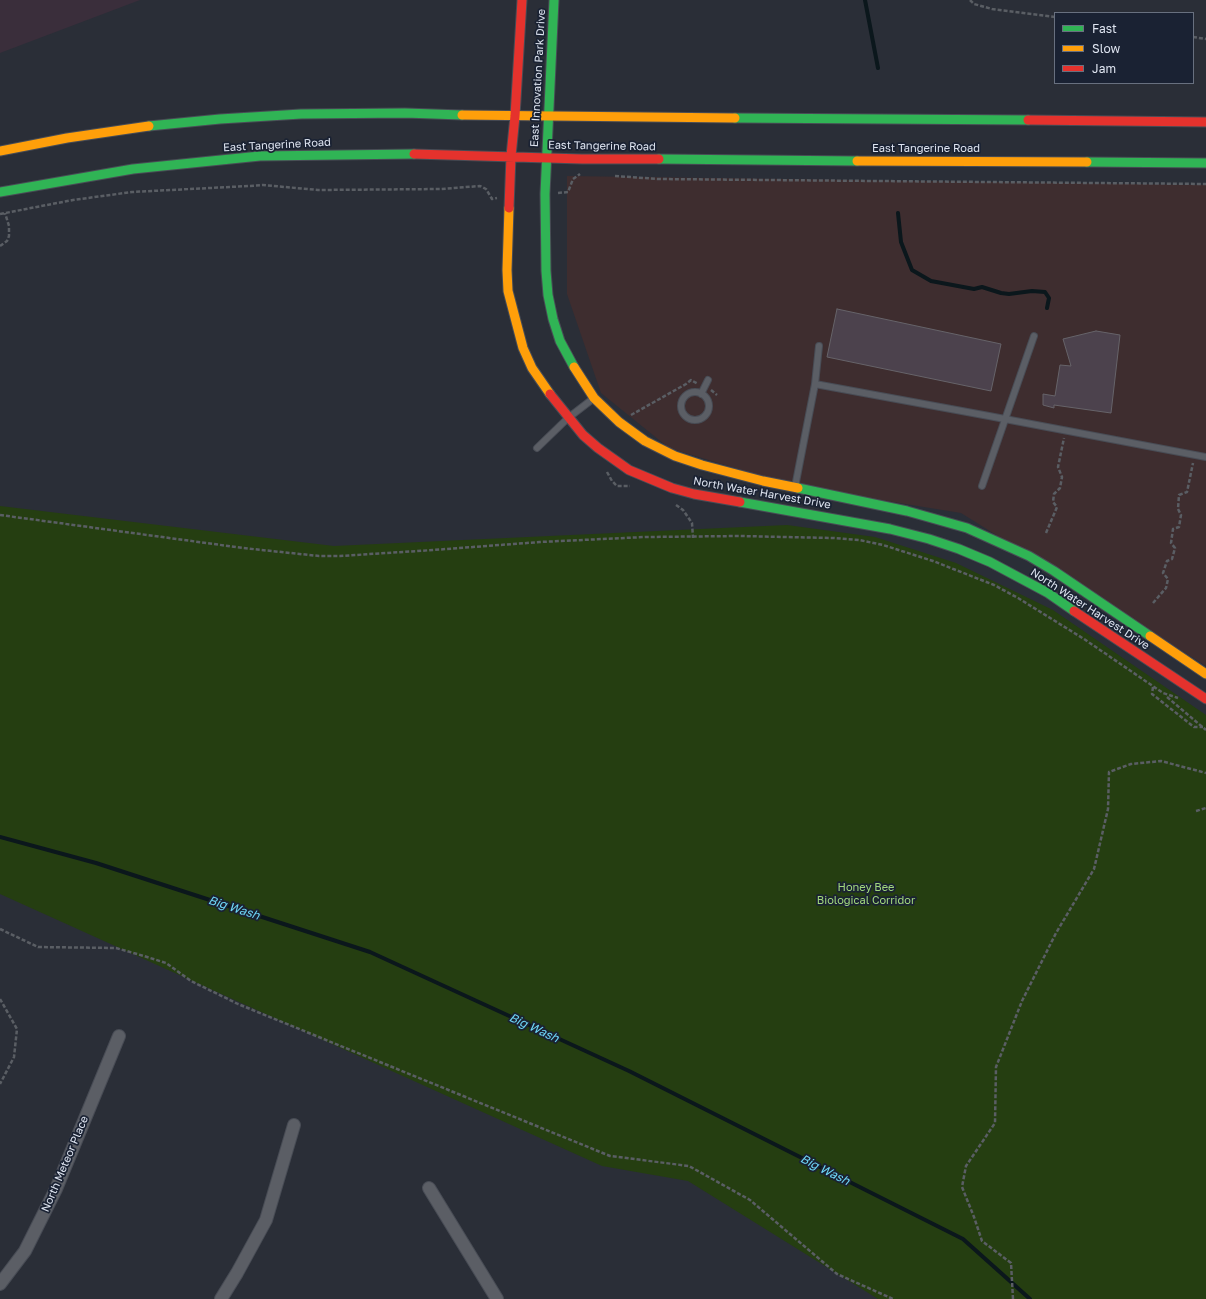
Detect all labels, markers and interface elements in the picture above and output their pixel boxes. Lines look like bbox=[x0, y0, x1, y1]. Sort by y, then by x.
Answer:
street label: East Innovation Park Drive bbox=[528, 9, 548, 147]
legend bbox=[1054, 12, 1194, 84]
text: Fast bbox=[1092, 21, 1117, 36]
text: Slow bbox=[1092, 41, 1120, 56]
text: Jam bbox=[1092, 61, 1116, 76]
street label: East Tangerine Road bbox=[223, 136, 331, 154]
street label: East Tangerine Road bbox=[548, 138, 656, 154]
street label: East Tangerine Road bbox=[872, 142, 980, 156]
street label: North Water Harvest Drive bbox=[692, 474, 832, 512]
street label: North Water Harvest Drive bbox=[1028, 566, 1152, 652]
park label: Honey Bee Biological Corridor bbox=[817, 881, 915, 907]
water label: Big Wash bbox=[206, 893, 262, 923]
water label: Big Wash bbox=[507, 1010, 561, 1046]
street label: North Meteor Place bbox=[39, 1114, 91, 1214]
water label: Big Wash bbox=[798, 1152, 852, 1188]

